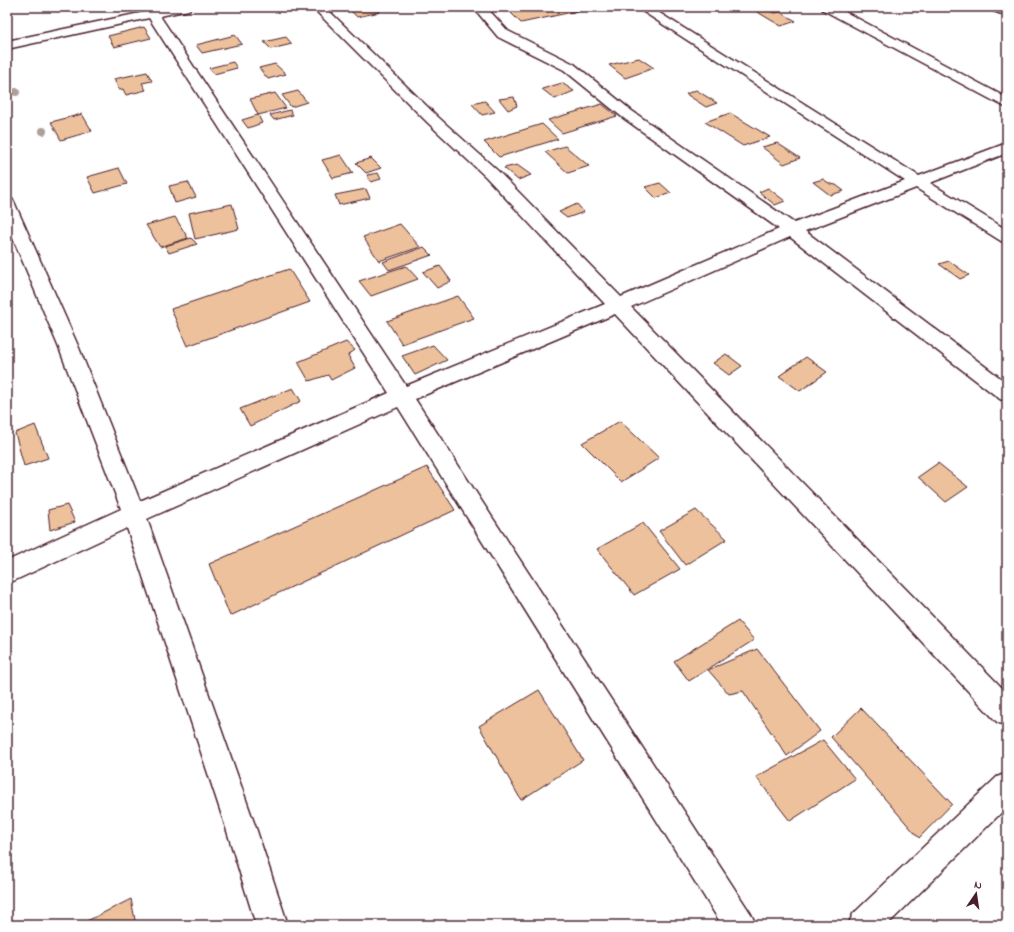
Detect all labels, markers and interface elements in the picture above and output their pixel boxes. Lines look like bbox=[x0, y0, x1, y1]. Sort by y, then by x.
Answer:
north arrow bbox=[956, 874, 996, 914]
text: N bbox=[973, 877, 983, 894]

